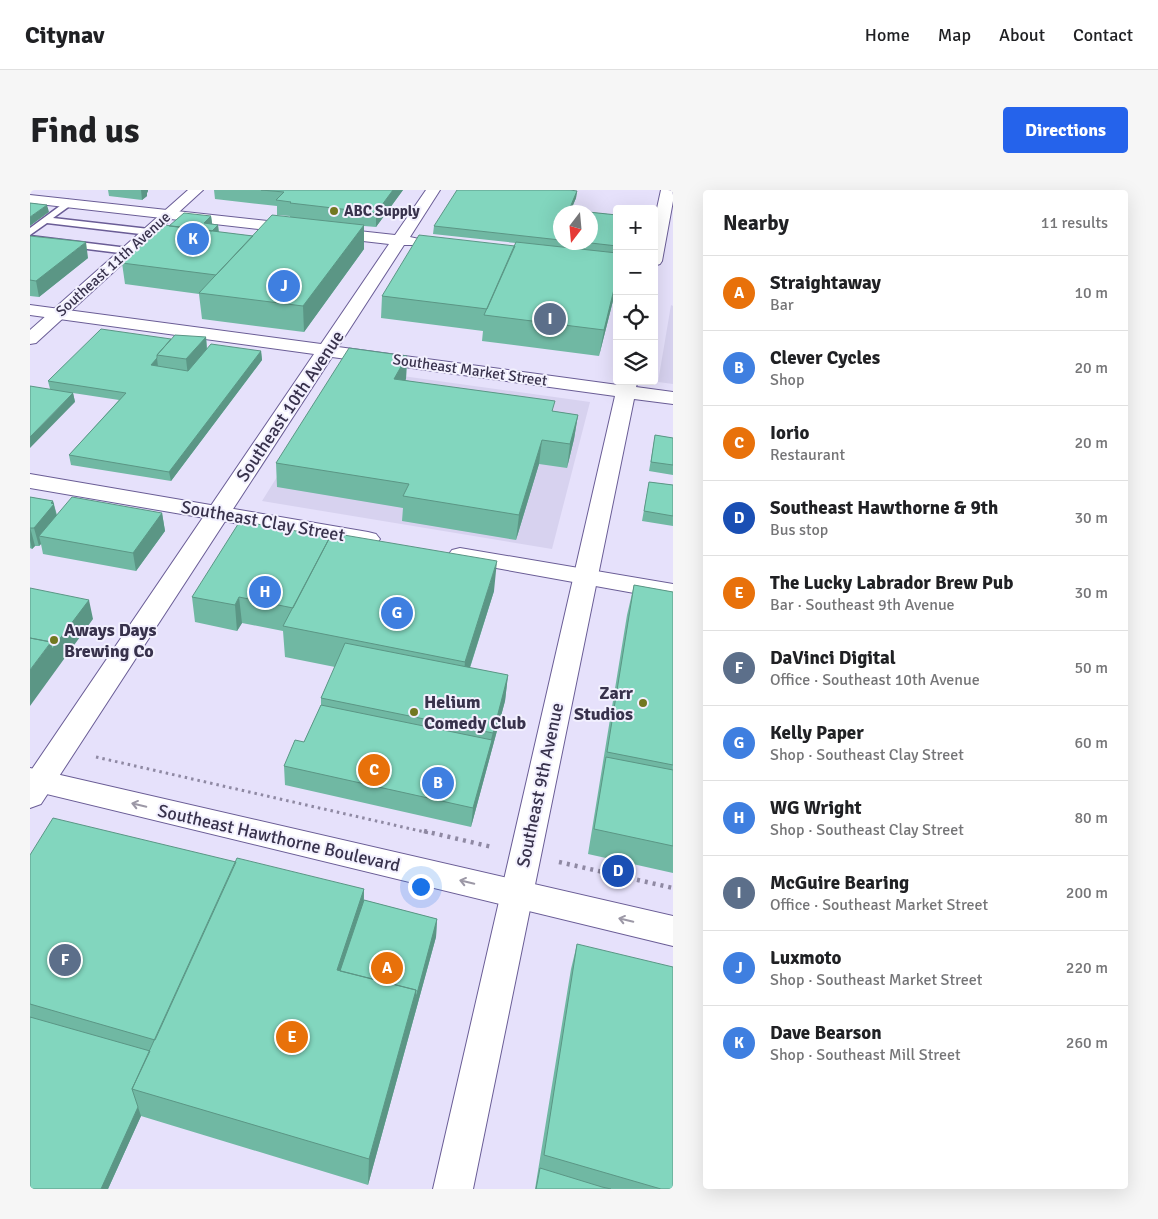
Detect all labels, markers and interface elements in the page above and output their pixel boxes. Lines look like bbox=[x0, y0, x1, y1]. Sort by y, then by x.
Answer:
text: Citynav bbox=[25, 20, 104, 50]
text: Home bbox=[865, 24, 910, 46]
text: Map bbox=[938, 24, 971, 46]
text: About bbox=[999, 24, 1045, 46]
text: Contact bbox=[1073, 24, 1133, 46]
button: Directions bbox=[1003, 107, 1128, 153]
text: Find us bbox=[30, 109, 140, 152]
place label: ABC Supply bbox=[344, 202, 420, 220]
marker: ABC Supply bbox=[328, 205, 340, 217]
north arrow bbox=[553, 205, 598, 250]
map controls bbox=[613, 205, 658, 385]
button: + bbox=[613, 205, 658, 250]
street label: Southeast 11th Avenue bbox=[52, 208, 174, 320]
text: Nearby bbox=[723, 210, 789, 236]
text: 11 results bbox=[1041, 213, 1108, 233]
pin: K bbox=[177, 220, 209, 258]
button: − bbox=[613, 250, 658, 295]
pin: J bbox=[268, 267, 300, 305]
text: Straightaway bbox=[770, 271, 881, 295]
text: A bbox=[734, 283, 744, 303]
text: 10 m bbox=[1074, 283, 1108, 303]
button: locate bbox=[613, 295, 658, 340]
text: Bar bbox=[770, 295, 794, 315]
pin: I bbox=[534, 300, 566, 338]
street label: Southeast 10th Avenue bbox=[231, 326, 349, 486]
button: layers bbox=[613, 340, 658, 385]
text: Clever Cycles bbox=[770, 346, 880, 370]
street label: Southeast Market Street bbox=[392, 350, 548, 390]
text: B bbox=[734, 358, 744, 378]
text: 20 m bbox=[1074, 358, 1108, 378]
text: Shop bbox=[770, 370, 804, 390]
text: Iorio bbox=[770, 421, 809, 445]
text: C bbox=[734, 433, 744, 453]
text: 20 m bbox=[1074, 433, 1108, 453]
text: Restaurant bbox=[770, 445, 845, 465]
street label: Southeast Clay Street bbox=[179, 496, 347, 546]
text: Southeast Hawthorne & 9th bbox=[770, 496, 998, 520]
text: D bbox=[734, 508, 744, 528]
text: 30 m bbox=[1074, 508, 1108, 528]
text: Bus stop bbox=[770, 520, 828, 540]
text: The Lucky Labrador Brew Pub bbox=[770, 571, 1013, 595]
pin: H bbox=[249, 573, 281, 611]
text: E bbox=[734, 583, 744, 603]
text: 30 m bbox=[1074, 583, 1108, 603]
pin: G bbox=[381, 594, 413, 632]
text: Bar · Southeast 9th Avenue bbox=[770, 595, 955, 615]
place label: Aways Days Brewing Co bbox=[64, 619, 156, 662]
marker: Aways Days Brewing Co bbox=[48, 634, 60, 646]
text: DaVinci Digital bbox=[770, 646, 896, 670]
text: F bbox=[735, 658, 743, 678]
text: 50 m bbox=[1074, 658, 1108, 678]
text: Office · Southeast 10th Avenue bbox=[770, 670, 980, 690]
place label: Zarr Studios bbox=[574, 682, 634, 725]
place label: Helium Comedy Club bbox=[424, 691, 527, 734]
marker: Zarr Studios bbox=[637, 697, 649, 709]
street label: Southeast 9th Avenue bbox=[512, 701, 568, 869]
marker: Helium Comedy Club bbox=[408, 706, 420, 718]
text: Kelly Paper bbox=[770, 721, 864, 745]
text: G bbox=[734, 733, 744, 753]
text: 60 m bbox=[1074, 733, 1108, 753]
text: Shop · Southeast Clay Street bbox=[770, 745, 964, 765]
pin: C bbox=[358, 751, 390, 789]
pin: B bbox=[422, 764, 454, 802]
text: WG Wright bbox=[770, 796, 862, 820]
street label: Southeast Hawthorne Boulevard bbox=[156, 799, 402, 877]
one-way arrow bbox=[131, 800, 147, 809]
text: H bbox=[734, 808, 744, 828]
text: 80 m bbox=[1074, 808, 1108, 828]
text: Shop · Southeast Clay Street bbox=[770, 820, 964, 840]
pin: D bbox=[602, 852, 634, 890]
text: McGuire Bearing bbox=[770, 871, 909, 895]
your location bbox=[408, 874, 434, 900]
one-way arrow bbox=[460, 877, 476, 886]
text: I bbox=[736, 883, 742, 903]
text: 200 m bbox=[1066, 883, 1108, 903]
text: Office · Southeast Market Street bbox=[770, 895, 988, 915]
one-way arrow bbox=[618, 915, 634, 924]
pin: F bbox=[49, 941, 81, 979]
text: Luxmoto bbox=[770, 946, 841, 970]
pin: A bbox=[371, 949, 403, 987]
text: J bbox=[735, 958, 743, 978]
text: 220 m bbox=[1066, 958, 1108, 978]
text: Shop · Southeast Market Street bbox=[770, 970, 982, 990]
pin: E bbox=[276, 1018, 308, 1056]
text: Dave Bearson bbox=[770, 1021, 882, 1045]
text: K bbox=[734, 1033, 744, 1053]
text: 260 m bbox=[1066, 1033, 1108, 1053]
text: Shop · Southeast Mill Street bbox=[770, 1045, 961, 1065]

